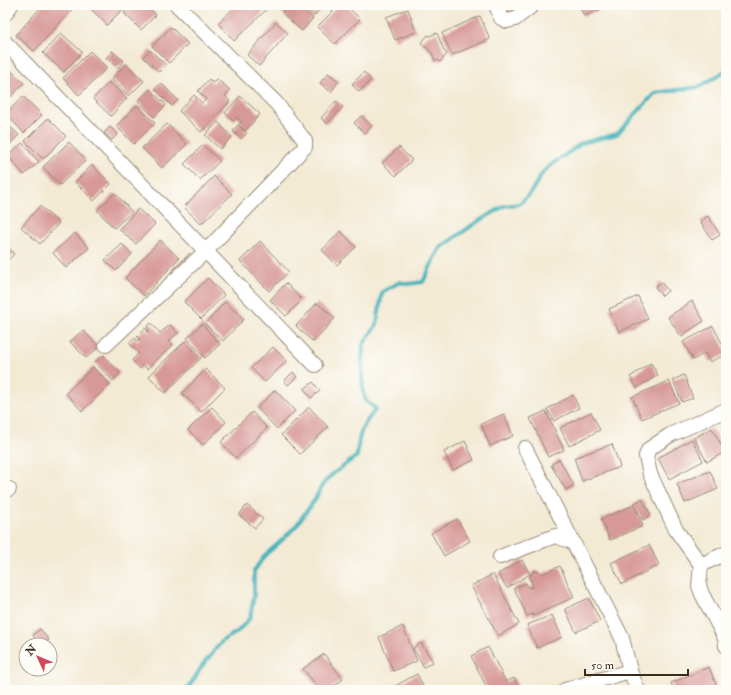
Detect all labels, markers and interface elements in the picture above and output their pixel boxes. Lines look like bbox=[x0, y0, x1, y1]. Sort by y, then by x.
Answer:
north arrow bbox=[18, 637, 58, 677]
text: N bbox=[22, 642, 40, 659]
scale bar bbox=[585, 651, 688, 677]
text: 50 m bbox=[591, 658, 615, 673]

